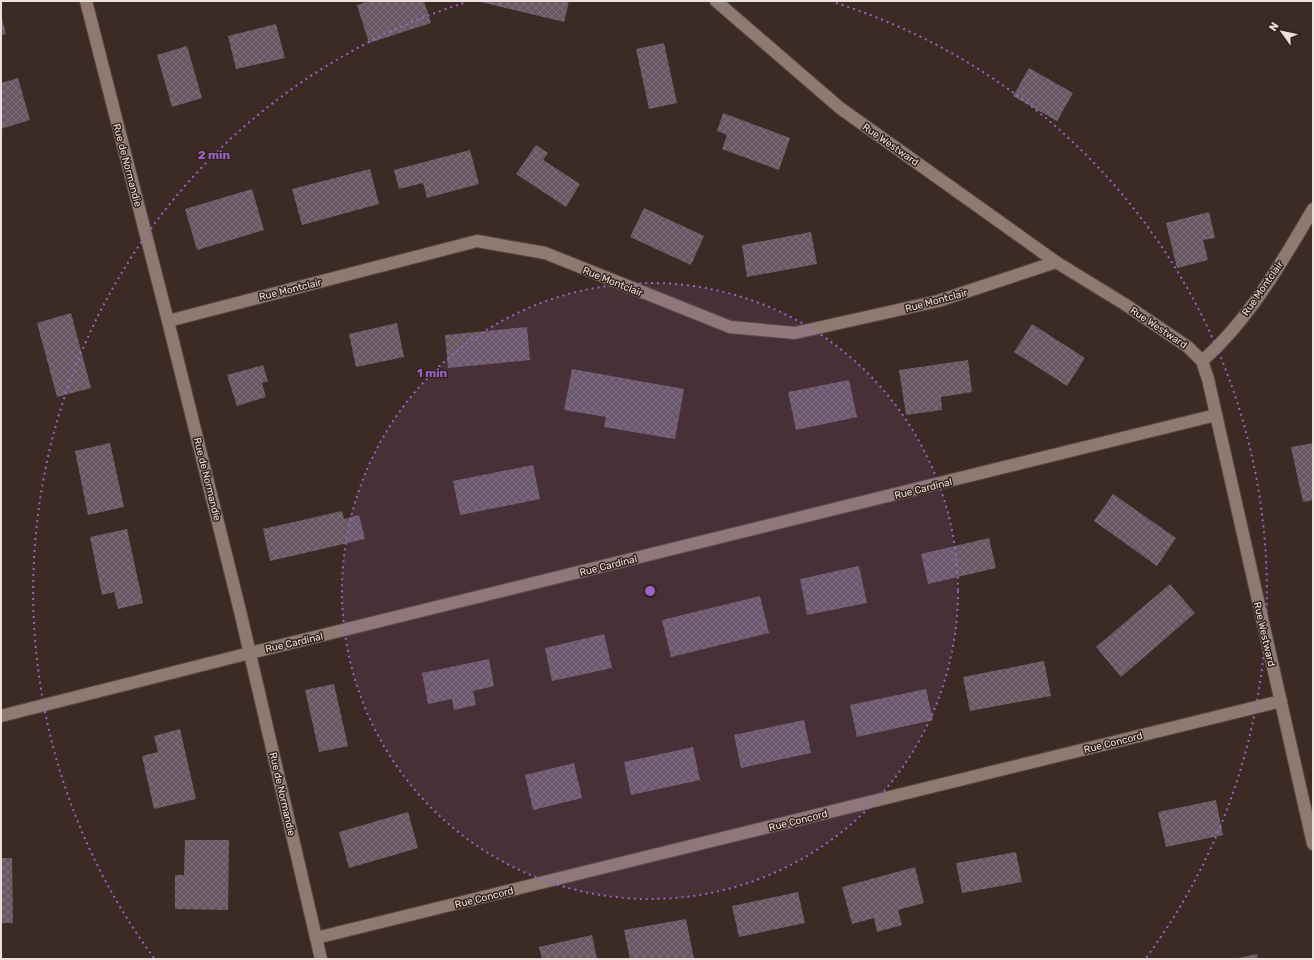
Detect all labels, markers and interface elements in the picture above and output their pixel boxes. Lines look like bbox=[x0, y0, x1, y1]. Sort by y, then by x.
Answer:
north arrow bbox=[1262, 12, 1302, 52]
text: N bbox=[1266, 20, 1282, 34]
street label: Rue Westward bbox=[860, 121, 921, 169]
street label: Rue de Normandie bbox=[110, 122, 144, 209]
text: 2 min bbox=[198, 148, 231, 162]
street label: Rue Montclair bbox=[1240, 259, 1286, 318]
street label: Rue Montclair bbox=[581, 264, 645, 300]
street label: Rue Montclair bbox=[258, 276, 323, 304]
street label: Rue Montclair bbox=[904, 287, 969, 315]
street label: Rue Westward bbox=[1128, 304, 1189, 351]
text: 1 min bbox=[417, 366, 448, 380]
street label: Rue de Normandie bbox=[191, 436, 223, 523]
street label: Rue Cardinal bbox=[893, 476, 953, 502]
street label: Rue Cardinal bbox=[578, 553, 638, 579]
centre of rings bbox=[643, 584, 657, 598]
street label: Rue Westward bbox=[1251, 601, 1277, 668]
street label: Rue Cardinal bbox=[264, 631, 324, 655]
street label: Rue Concord bbox=[1083, 730, 1144, 756]
street label: Rue de Normandie bbox=[267, 751, 298, 838]
street label: Rue Concord bbox=[768, 808, 829, 834]
street label: Rue Concord bbox=[454, 885, 515, 911]

